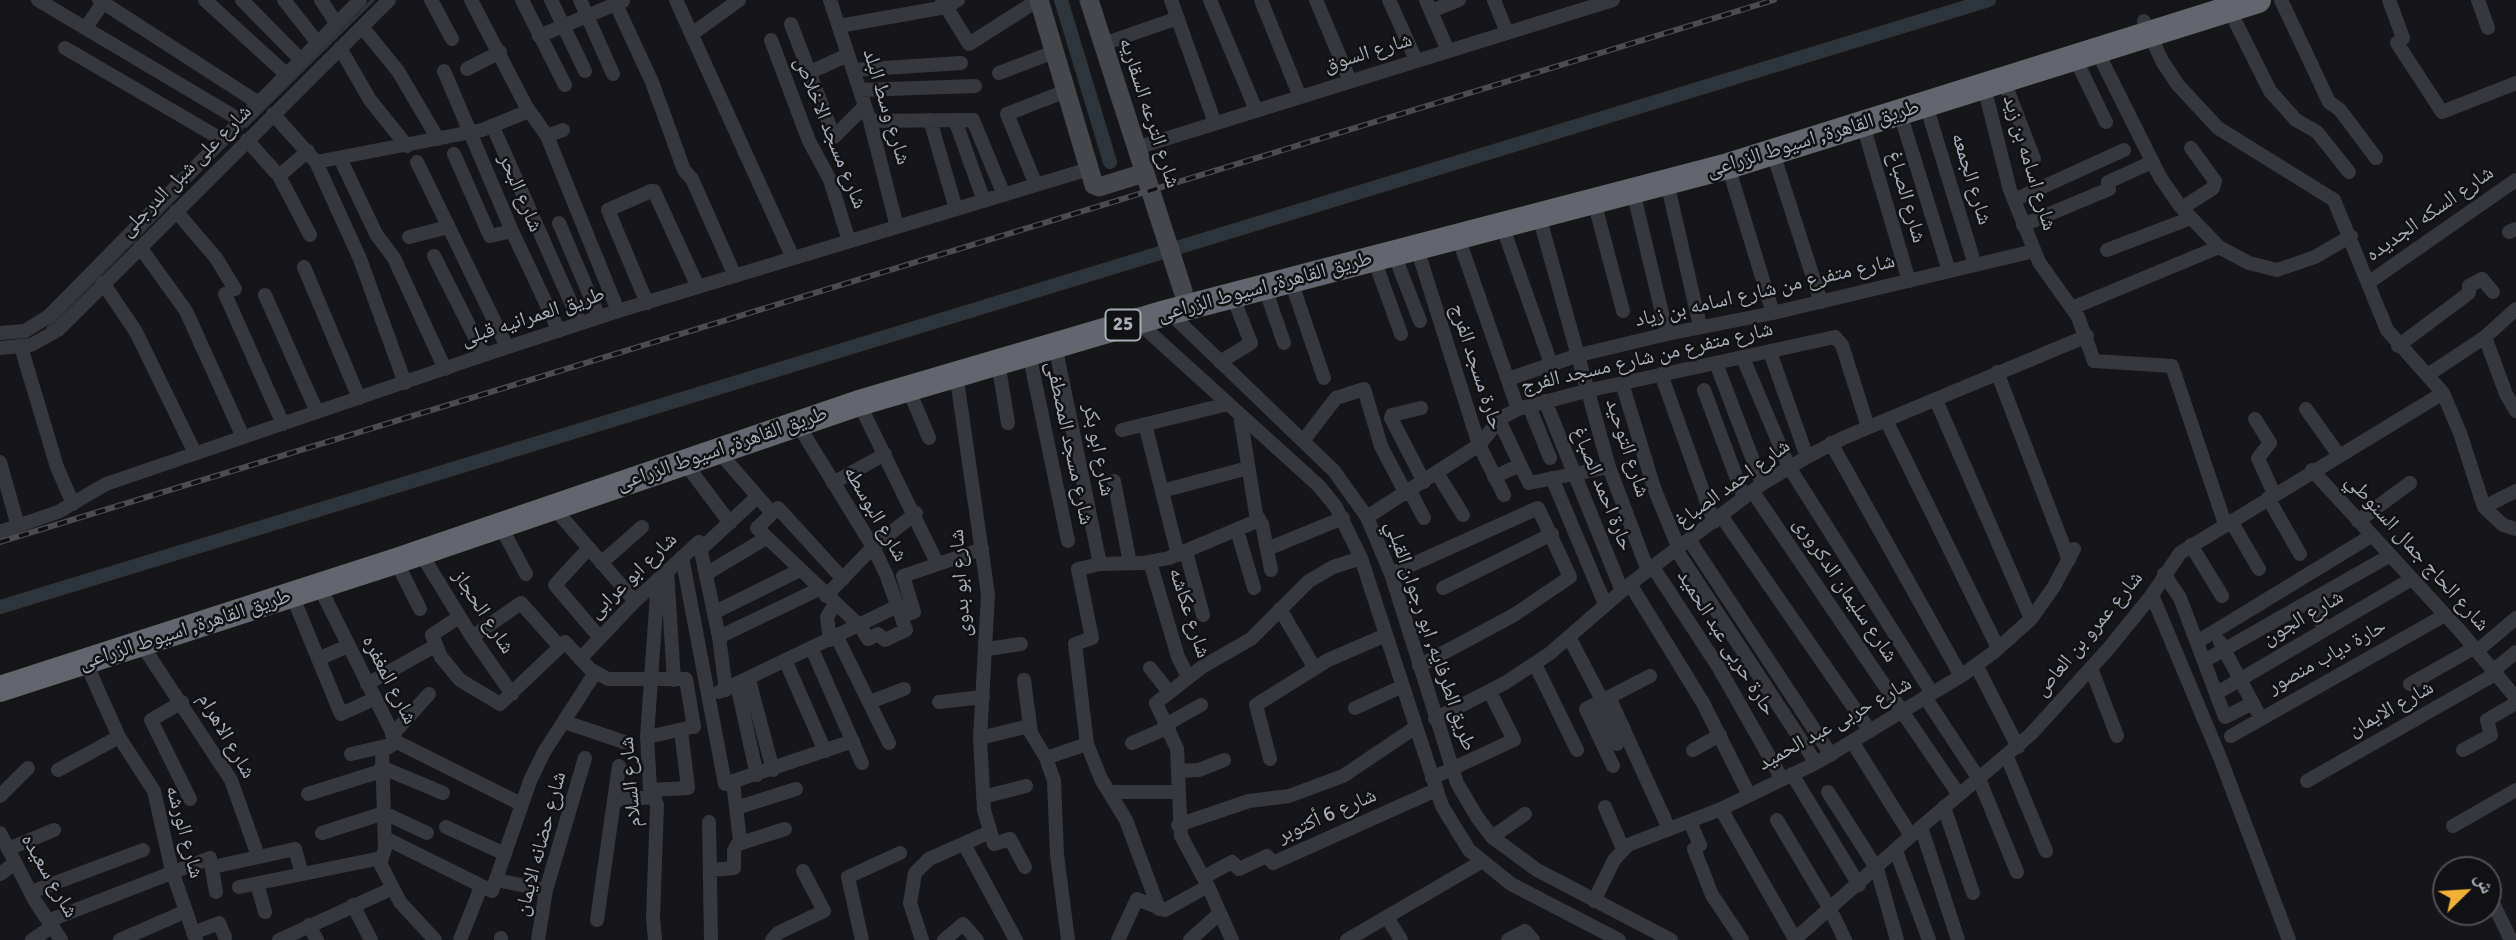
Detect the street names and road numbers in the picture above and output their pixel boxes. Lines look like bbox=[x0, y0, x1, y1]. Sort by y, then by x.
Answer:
street label: شارع السوق bbox=[1321, 28, 1415, 78]
street label: شارع الترعه السقاريه bbox=[1113, 35, 1185, 191]
street label: شارع وسط البلد bbox=[856, 46, 916, 168]
street label: شارع مسجد الاخلاص bbox=[788, 53, 872, 213]
street label: شارع اسامه بن زيد bbox=[1996, 92, 2062, 234]
street label: طريق القاهرة, اسيوط الزراعى bbox=[1703, 95, 1923, 183]
street label: شارع على شبل الدرجلى bbox=[115, 100, 257, 242]
street label: شارع الجمعه bbox=[1945, 130, 1997, 228]
street label: شارع الصباغ bbox=[1881, 148, 1931, 246]
street label: شارع البحر bbox=[492, 150, 548, 236]
street label: شارع السكه الجديده bbox=[2361, 160, 2499, 268]
street label: طريق القاهرة, اسيوط الزراعى bbox=[1155, 246, 1375, 328]
street label: شارع متفرع من شارع اسامه بن زياد bbox=[1632, 249, 1898, 333]
street label: طريق العمرانيه قبلى bbox=[458, 282, 608, 352]
street label: حارة مسجد الفرج bbox=[1444, 301, 1508, 433]
road number: 25 bbox=[1106, 310, 1140, 340]
street label: شارع متفرع من شارع مسجد الفرج bbox=[1518, 317, 1776, 399]
street label: شارع مسجد المصطفى bbox=[1039, 359, 1099, 527]
street label: شارع التوحيد bbox=[1599, 395, 1655, 501]
street label: طريق القاهرة, اسيوط الزراعى bbox=[613, 401, 831, 497]
street label: شارع ابو بكر bbox=[1077, 402, 1119, 498]
street label: حارة احمد الصباغ bbox=[1566, 423, 1638, 555]
street label: شارع احمد الصباغ bbox=[1671, 434, 1795, 534]
street label: شارع البوسطه bbox=[837, 462, 913, 566]
street label: شارع الحاج جمال السنوطي bbox=[2340, 469, 2494, 637]
street label: شارع سليمان الدكرورى bbox=[1787, 513, 1903, 667]
street label: طريق الطرفايه, ابو رجوان القبلي bbox=[1379, 518, 1481, 754]
street label: شارع ابو عرابى bbox=[583, 527, 683, 625]
street label: شارع ابو بدوى bbox=[945, 528, 977, 638]
street label: شارع الحجاز bbox=[446, 565, 520, 659]
street label: شارع عكاشه bbox=[1163, 565, 1215, 661]
street label: حارة حربى عبد الحميد bbox=[1671, 565, 1781, 721]
street label: شارع عمرو بن العاص bbox=[2029, 566, 2149, 702]
street label: طريق القاهرة, اسيوط الزراعى bbox=[76, 584, 294, 676]
street label: شارع الجون bbox=[2258, 585, 2348, 651]
street label: حارة دياب منصور bbox=[2263, 614, 2391, 700]
street label: شارع المغفره bbox=[356, 631, 422, 729]
street label: شارع حربى عبد الحميد bbox=[1754, 671, 1916, 777]
street label: شارع الايمان bbox=[2344, 675, 2438, 743]
street label: شارع الاهرام bbox=[191, 689, 261, 783]
street label: شارع السلام bbox=[614, 736, 648, 828]
street label: شارع حضانه الايمان bbox=[510, 769, 572, 919]
street label: شارع الورشه bbox=[160, 783, 208, 881]
street label: شارع 6 أكتوبر bbox=[1274, 783, 1380, 849]
street label: شارع سعيده bbox=[15, 829, 83, 923]

